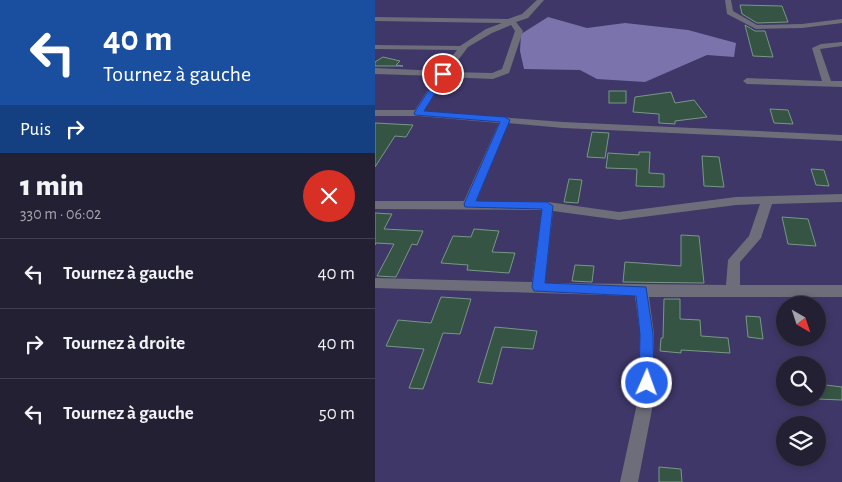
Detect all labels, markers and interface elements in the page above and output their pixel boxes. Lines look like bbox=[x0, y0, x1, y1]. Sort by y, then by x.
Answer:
icon: left bbox=[20, 20, 85, 85]
text: 40 m bbox=[103, 22, 172, 57]
pin bbox=[422, 53, 464, 95]
icon: arrive bbox=[429, 60, 457, 88]
text: Tournez à gauche bbox=[103, 63, 251, 85]
icon: right bbox=[61, 115, 89, 143]
text: Puis bbox=[20, 120, 51, 139]
button: close bbox=[303, 170, 355, 222]
text: 1 min bbox=[20, 171, 84, 201]
text: 330 m · 06:02 bbox=[20, 206, 101, 222]
icon: left bbox=[20, 260, 48, 288]
text: Tournez à gauche bbox=[63, 264, 194, 283]
text: 40 m bbox=[317, 264, 355, 283]
north arrow bbox=[776, 296, 826, 346]
map controls bbox=[776, 296, 826, 466]
icon: right bbox=[20, 330, 48, 358]
text: Tournez à droite bbox=[63, 334, 185, 353]
text: 40 m bbox=[317, 334, 355, 353]
position arrow bbox=[620, 356, 672, 408]
button: search bbox=[776, 356, 826, 406]
icon: left bbox=[20, 400, 48, 428]
text: Tournez à gauche bbox=[63, 404, 194, 423]
text: 50 m bbox=[319, 404, 355, 423]
button: layers bbox=[776, 416, 826, 466]

